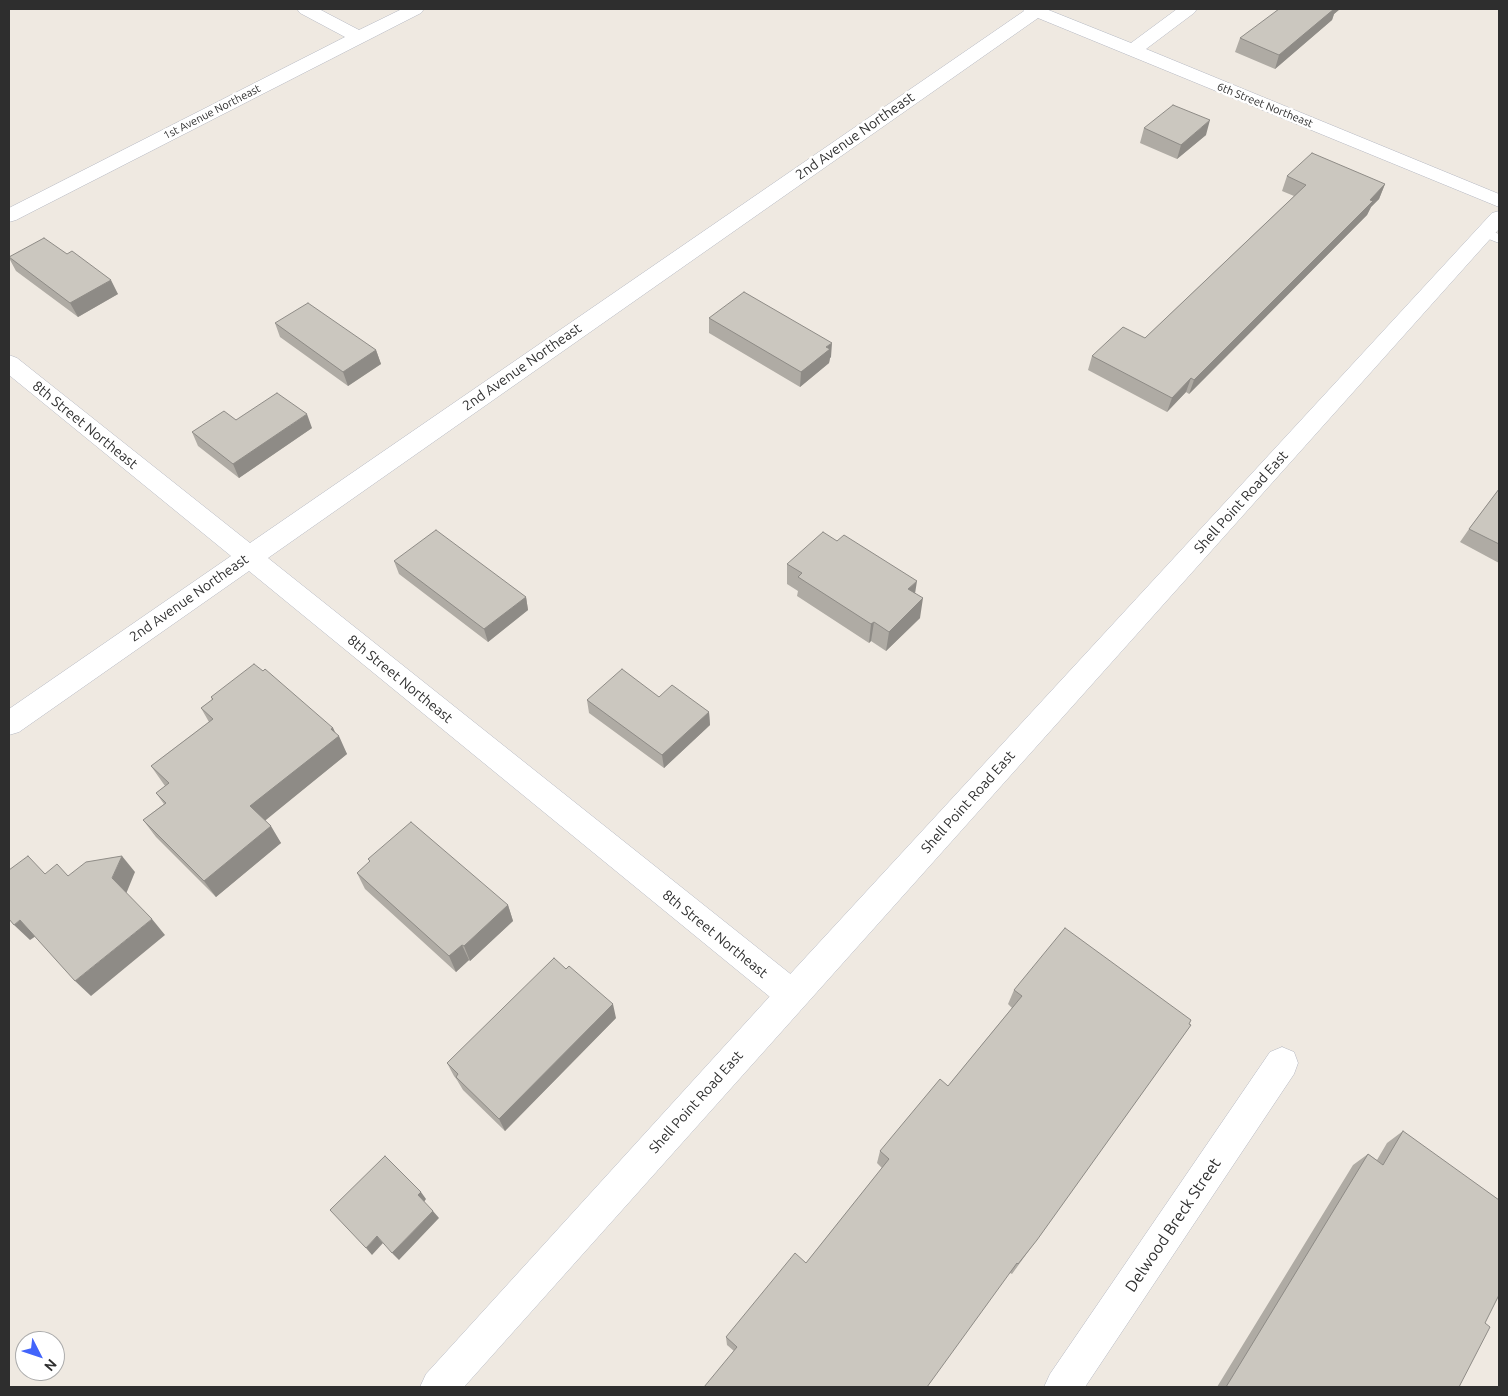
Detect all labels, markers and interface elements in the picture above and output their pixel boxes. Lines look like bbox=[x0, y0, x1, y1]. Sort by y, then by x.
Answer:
street label: 6th Street Northeast bbox=[1215, 80, 1315, 130]
street label: 1st Avenue Northeast bbox=[161, 82, 263, 142]
street label: 2nd Avenue Northeast bbox=[792, 89, 918, 183]
street label: 2nd Avenue Northeast bbox=[459, 320, 585, 414]
street label: 8th Street Northeast bbox=[29, 377, 141, 473]
street label: Shell Point Road East bbox=[1191, 447, 1291, 557]
street label: 2nd Avenue Northeast bbox=[126, 551, 252, 645]
street label: 8th Street Northeast bbox=[344, 631, 456, 727]
street label: Shell Point Road East bbox=[918, 747, 1018, 857]
street label: 8th Street Northeast bbox=[659, 886, 771, 982]
street label: Shell Point Road East bbox=[646, 1047, 746, 1157]
street label: Delwood Breck Street bbox=[1121, 1154, 1225, 1296]
north arrow bbox=[15, 1331, 65, 1381]
text: N bbox=[41, 1356, 60, 1374]

